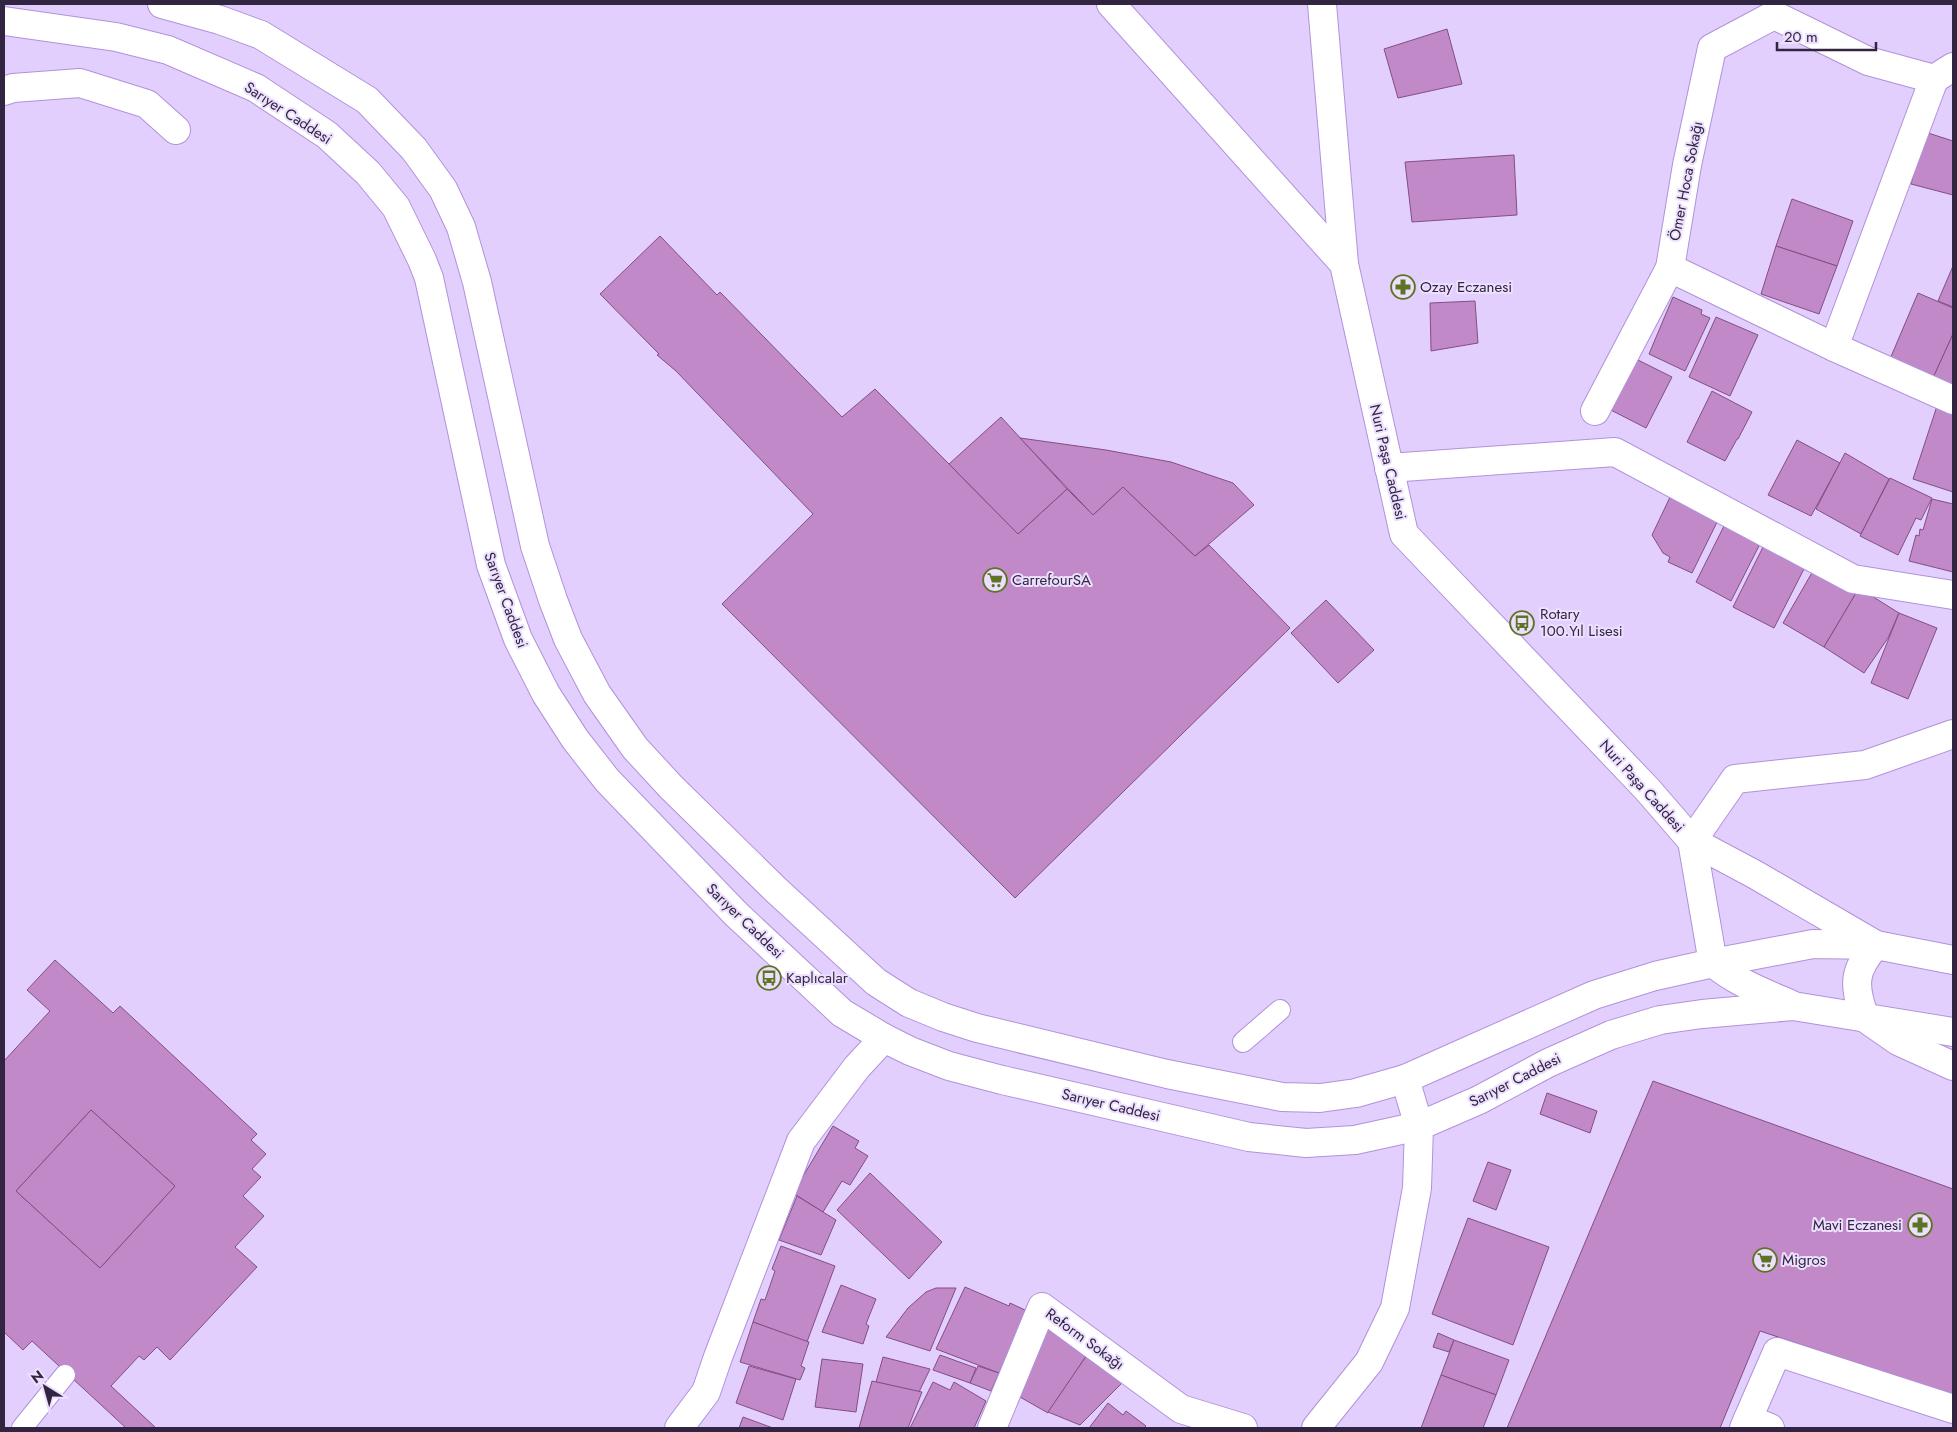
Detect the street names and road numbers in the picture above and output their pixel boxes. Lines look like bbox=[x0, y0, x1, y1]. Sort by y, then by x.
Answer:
street label: Sarıyer Caddesi bbox=[240, 76, 336, 150]
street label: Ömer Hoca Sokağı bbox=[1664, 119, 1708, 243]
street label: Nuri Paşa Caddesi bbox=[1364, 402, 1412, 522]
street label: Sarıyer Caddesi bbox=[478, 549, 534, 651]
street label: Nuri Paşa Caddesi bbox=[1594, 735, 1690, 837]
street label: Sarıyer Caddesi bbox=[701, 878, 789, 964]
street label: Sarıyer Caddesi bbox=[1465, 1047, 1565, 1113]
street label: Sarıyer Caddesi bbox=[1060, 1083, 1162, 1127]
street label: Reform Sokağı bbox=[1041, 1303, 1129, 1375]

